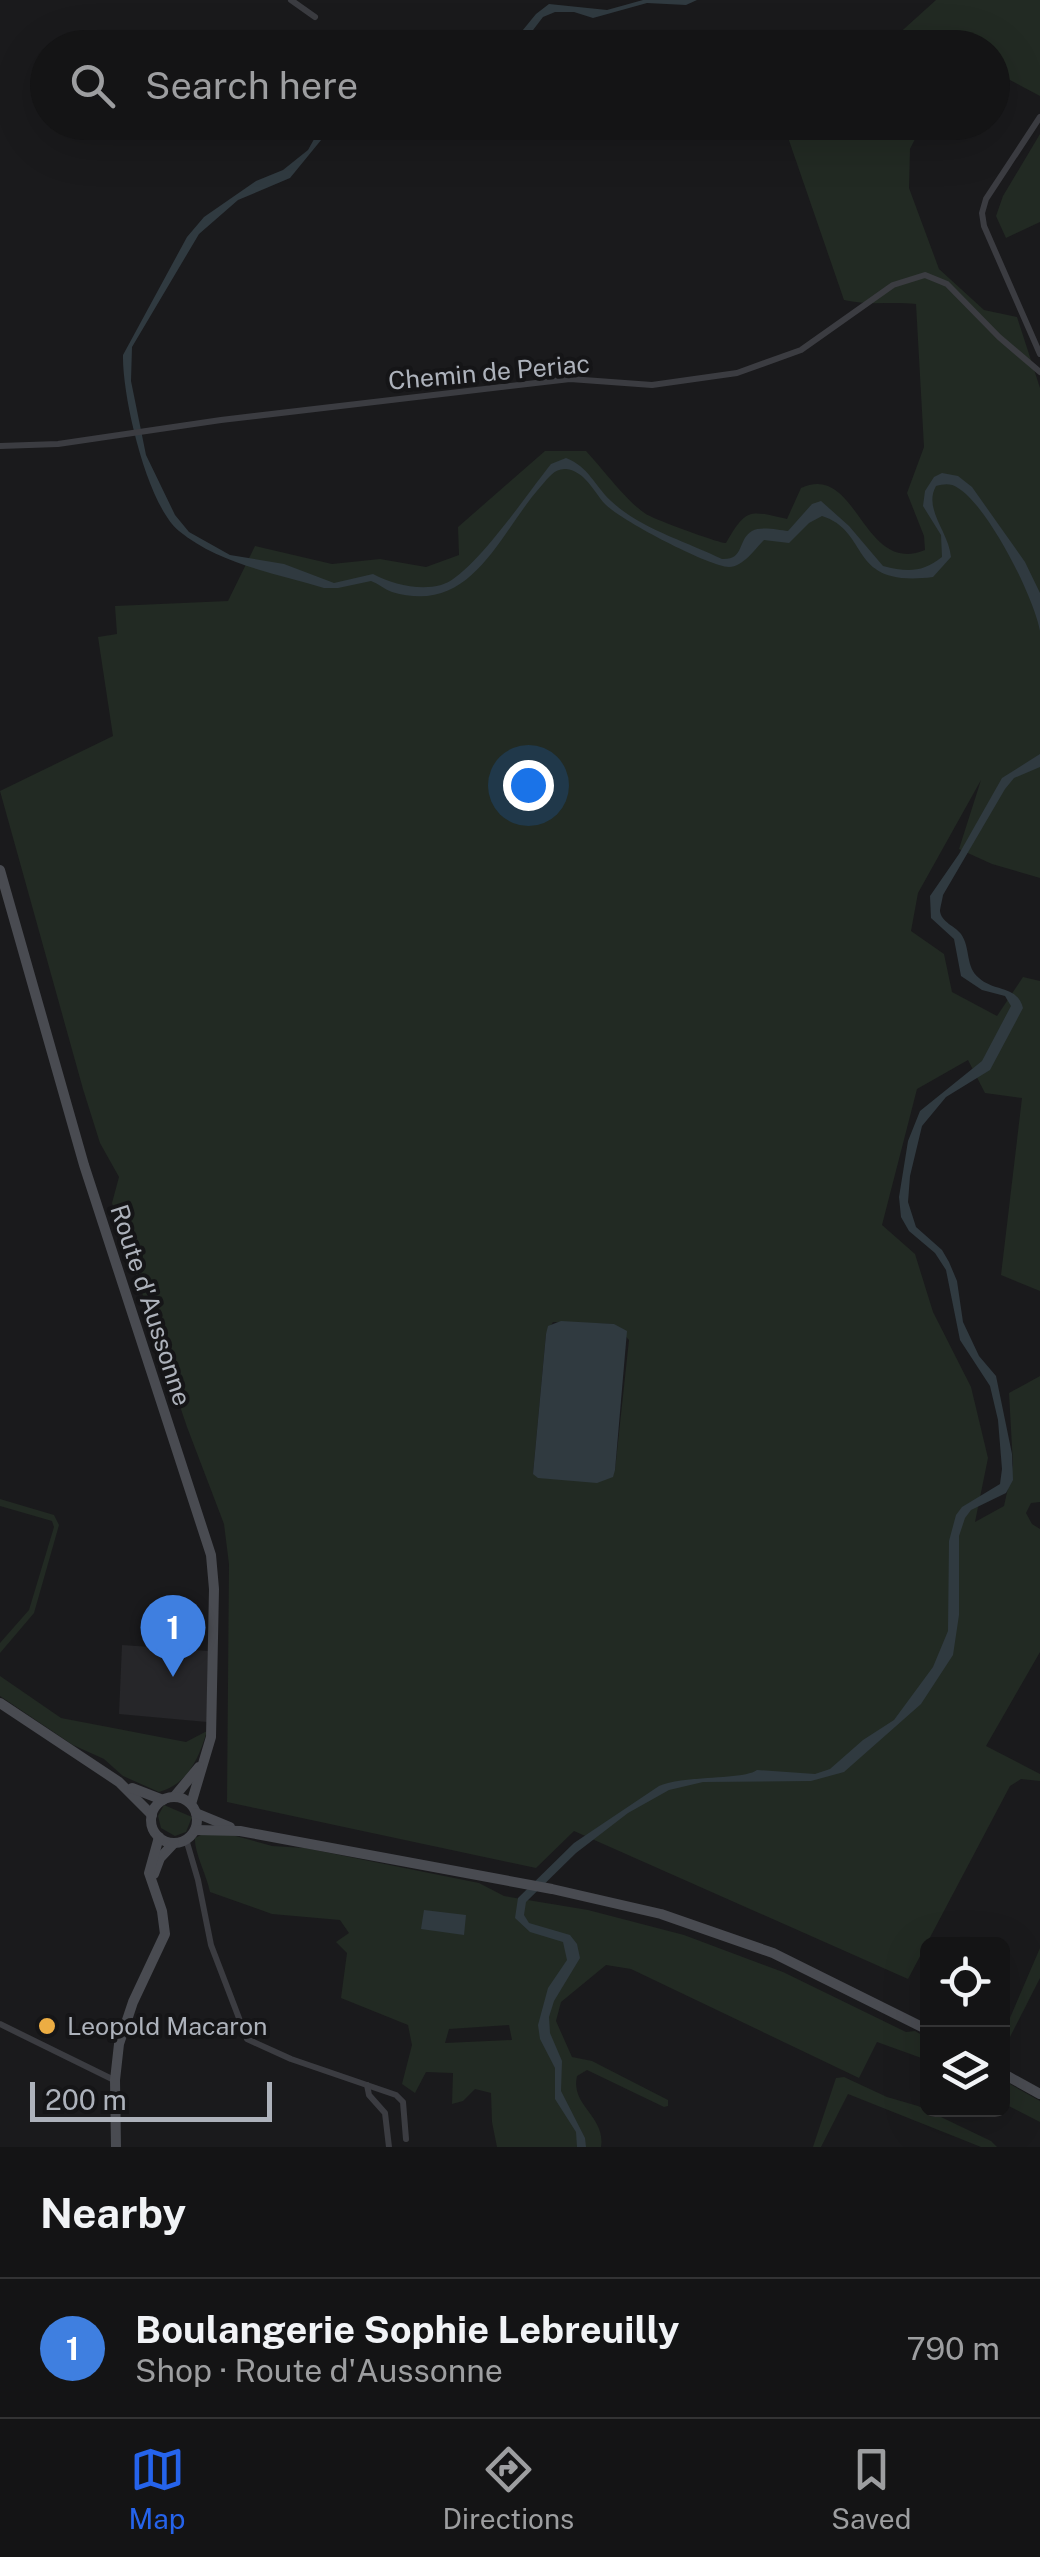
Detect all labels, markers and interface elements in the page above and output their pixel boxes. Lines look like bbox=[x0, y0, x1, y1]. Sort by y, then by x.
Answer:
search box bbox=[30, 30, 1010, 140]
icon: search bbox=[65, 58, 120, 113]
text: Search here bbox=[145, 63, 358, 108]
street label: Chemin de Periac bbox=[387, 348, 591, 396]
your location bbox=[503, 760, 554, 811]
street label: Route d'Aussonne bbox=[104, 1201, 198, 1409]
pin: 1 bbox=[140, 1594, 206, 1677]
map controls bbox=[920, 1937, 1010, 2117]
button: locate bbox=[920, 1937, 1010, 2027]
place label: Leopold Macaron bbox=[67, 2011, 267, 2041]
marker: Leopold Macaron bbox=[36, 2015, 58, 2037]
button: layers bbox=[920, 2027, 1010, 2117]
scale bar bbox=[30, 2077, 272, 2122]
text: 200 m bbox=[45, 2083, 127, 2116]
text: Nearby bbox=[40, 2188, 186, 2237]
text: Boulangerie Sophie Lebreuilly bbox=[135, 2307, 679, 2352]
text: 1 bbox=[66, 2330, 79, 2367]
text: 790 m bbox=[907, 2330, 1000, 2367]
text: Shop · Route d'Aussonne bbox=[135, 2352, 503, 2389]
tab: Map bbox=[129, 2442, 185, 2535]
tab: Directions bbox=[443, 2442, 574, 2535]
tab: Saved bbox=[831, 2442, 911, 2535]

